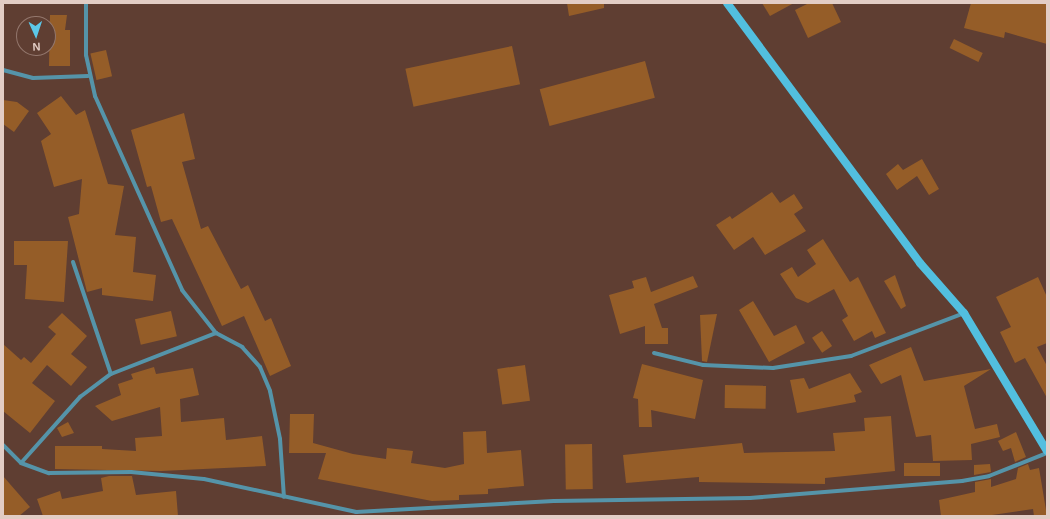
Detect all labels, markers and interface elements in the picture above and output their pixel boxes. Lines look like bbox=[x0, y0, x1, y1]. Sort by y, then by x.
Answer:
north arrow bbox=[16, 16, 56, 56]
text: N bbox=[32, 41, 41, 53]

